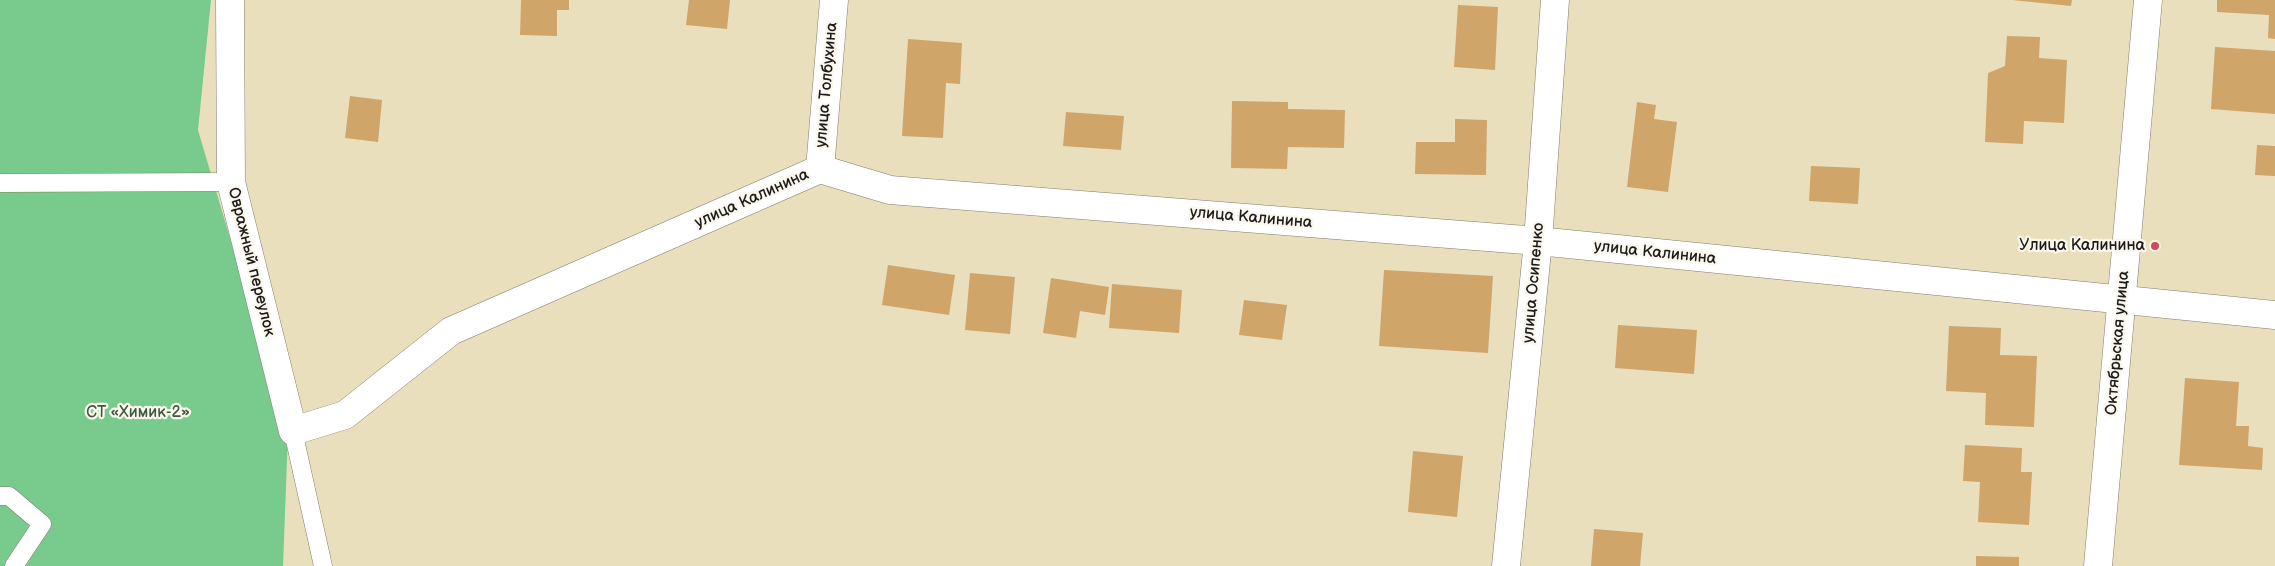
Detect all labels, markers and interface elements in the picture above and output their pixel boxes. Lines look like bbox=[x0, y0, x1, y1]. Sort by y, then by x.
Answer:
street label: улица Толбухина bbox=[812, 21, 842, 149]
street label: улица Калинина bbox=[692, 165, 812, 233]
street label: Овражный переулок bbox=[223, 185, 279, 339]
street label: улица Калинина bbox=[1189, 203, 1313, 233]
street label: улица Осипенко bbox=[1519, 222, 1549, 344]
place label: Улица Калинина bbox=[2019, 236, 2145, 256]
street label: улица Калинина bbox=[1593, 237, 1717, 269]
marker: Улица Калинина bbox=[2149, 240, 2161, 252]
street label: Октябрьская улица bbox=[2102, 270, 2134, 416]
park label: СТ «Химик-2» bbox=[86, 403, 190, 423]

